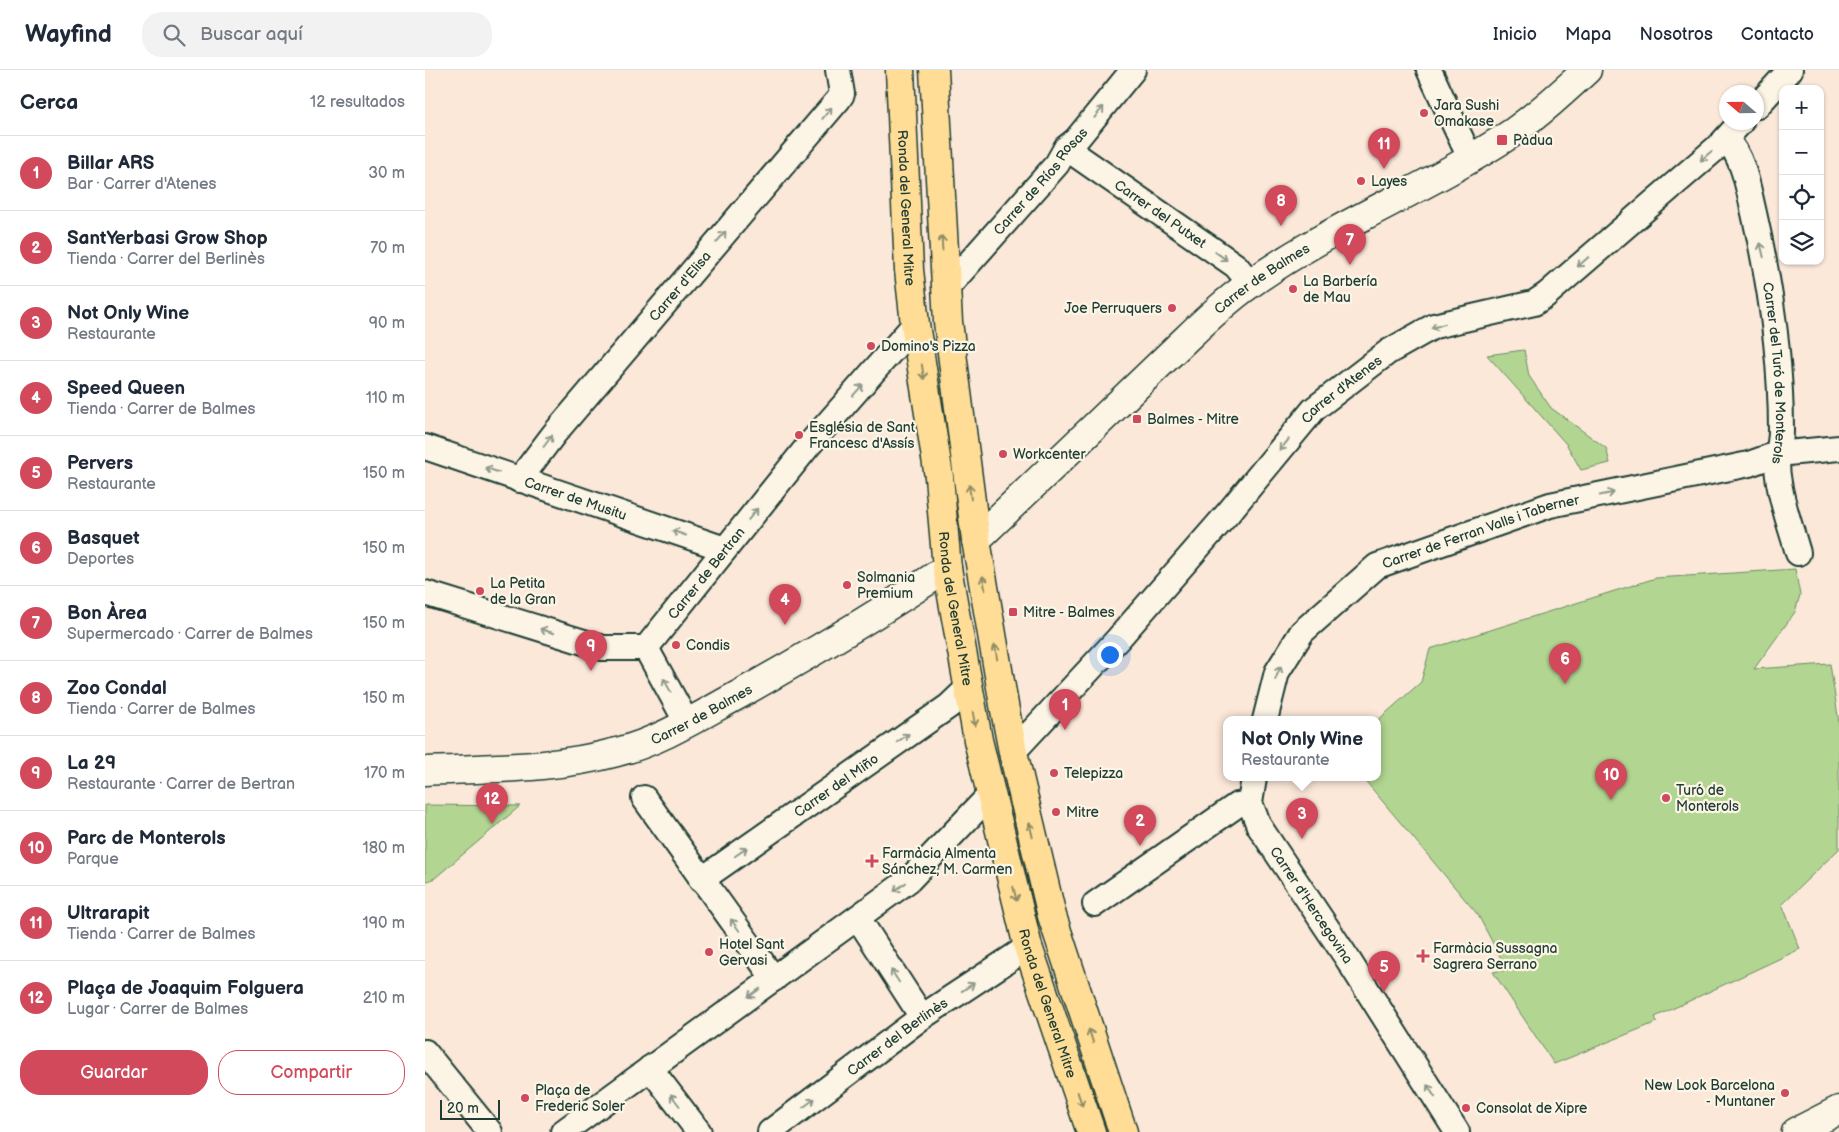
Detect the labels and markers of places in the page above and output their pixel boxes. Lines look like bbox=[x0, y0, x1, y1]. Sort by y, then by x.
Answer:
place label: Jara Sushi Omakase bbox=[1434, 97, 1499, 130]
marker: Jara Sushi Omakase bbox=[1418, 107, 1430, 119]
pin: 11 bbox=[1368, 128, 1400, 169]
place label: Pàdua bbox=[1513, 132, 1553, 149]
marker: Pàdua bbox=[1495, 133, 1509, 147]
place label: Layes bbox=[1371, 173, 1407, 190]
marker: Layes bbox=[1355, 175, 1367, 187]
pin: 8 bbox=[1265, 185, 1297, 226]
pin: 7 bbox=[1334, 224, 1366, 265]
place label: La Barbería de Mau bbox=[1303, 273, 1377, 306]
marker: La Barbería de Mau bbox=[1287, 283, 1299, 295]
place label: Joe Perruquers bbox=[1064, 300, 1162, 317]
marker: Joe Perruquers bbox=[1166, 302, 1178, 314]
place label: Domino's Pizza bbox=[881, 338, 976, 355]
marker: Domino's Pizza bbox=[865, 340, 877, 352]
place label: Balmes - Mitre bbox=[1147, 411, 1239, 428]
marker: Balmes - Mitre bbox=[1131, 413, 1143, 425]
place label: Església de Sant Francesc d'Assís bbox=[809, 419, 916, 452]
marker: Església de Sant Francesc d'Assís bbox=[793, 429, 805, 441]
place label: Workcenter bbox=[1013, 446, 1086, 463]
marker: Workcenter bbox=[997, 448, 1009, 460]
place label: Solmania Premium bbox=[857, 569, 915, 602]
place label: La Petita de la Gran bbox=[490, 575, 556, 608]
marker: Solmania Premium bbox=[841, 579, 853, 591]
pin: 4 bbox=[769, 584, 801, 625]
marker: La Petita de la Gran bbox=[474, 585, 486, 597]
place label: Mitre - Balmes bbox=[1023, 604, 1115, 621]
marker: Mitre - Balmes bbox=[1007, 606, 1019, 618]
pin: 9 bbox=[575, 630, 607, 671]
place label: Condis bbox=[686, 637, 730, 654]
marker: Condis bbox=[670, 639, 682, 651]
pin: 6 bbox=[1549, 643, 1581, 684]
pin: 1 bbox=[1049, 689, 1081, 730]
pin: 10 bbox=[1595, 759, 1627, 800]
place label: Telepizza bbox=[1064, 765, 1123, 782]
marker: Telepizza bbox=[1048, 767, 1060, 779]
place label: Turó de Monterols bbox=[1676, 782, 1739, 815]
pin: 12 bbox=[476, 783, 508, 824]
marker: Turó de Monterols bbox=[1660, 792, 1672, 804]
pin: 3 bbox=[1286, 798, 1318, 839]
place label: Mitre bbox=[1066, 804, 1099, 821]
pin: 2 bbox=[1124, 805, 1156, 846]
marker: Mitre bbox=[1050, 806, 1062, 818]
place label: Farmàcia Almenta Sánchez, M. Carmen bbox=[882, 845, 1012, 878]
marker: Farmàcia Almenta Sánchez, M. Carmen bbox=[866, 855, 878, 867]
place label: Hotel Sant Gervasi bbox=[719, 936, 785, 969]
place label: Farmàcia Sussagna Sagrera Serrano bbox=[1433, 940, 1558, 973]
marker: Hotel Sant Gervasi bbox=[703, 946, 715, 958]
marker: Farmàcia Sussagna Sagrera Serrano bbox=[1417, 950, 1429, 962]
pin: 5 bbox=[1368, 951, 1400, 992]
place label: New Look Barcelona - Muntaner bbox=[1644, 1077, 1776, 1110]
place label: Plaça de Frederic Soler bbox=[535, 1082, 626, 1115]
marker: New Look Barcelona - Muntaner bbox=[1779, 1087, 1791, 1099]
marker: Plaça de Frederic Soler bbox=[519, 1092, 531, 1104]
place label: Consolat de Xipre bbox=[1476, 1100, 1587, 1117]
marker: Consolat de Xipre bbox=[1460, 1102, 1472, 1114]

